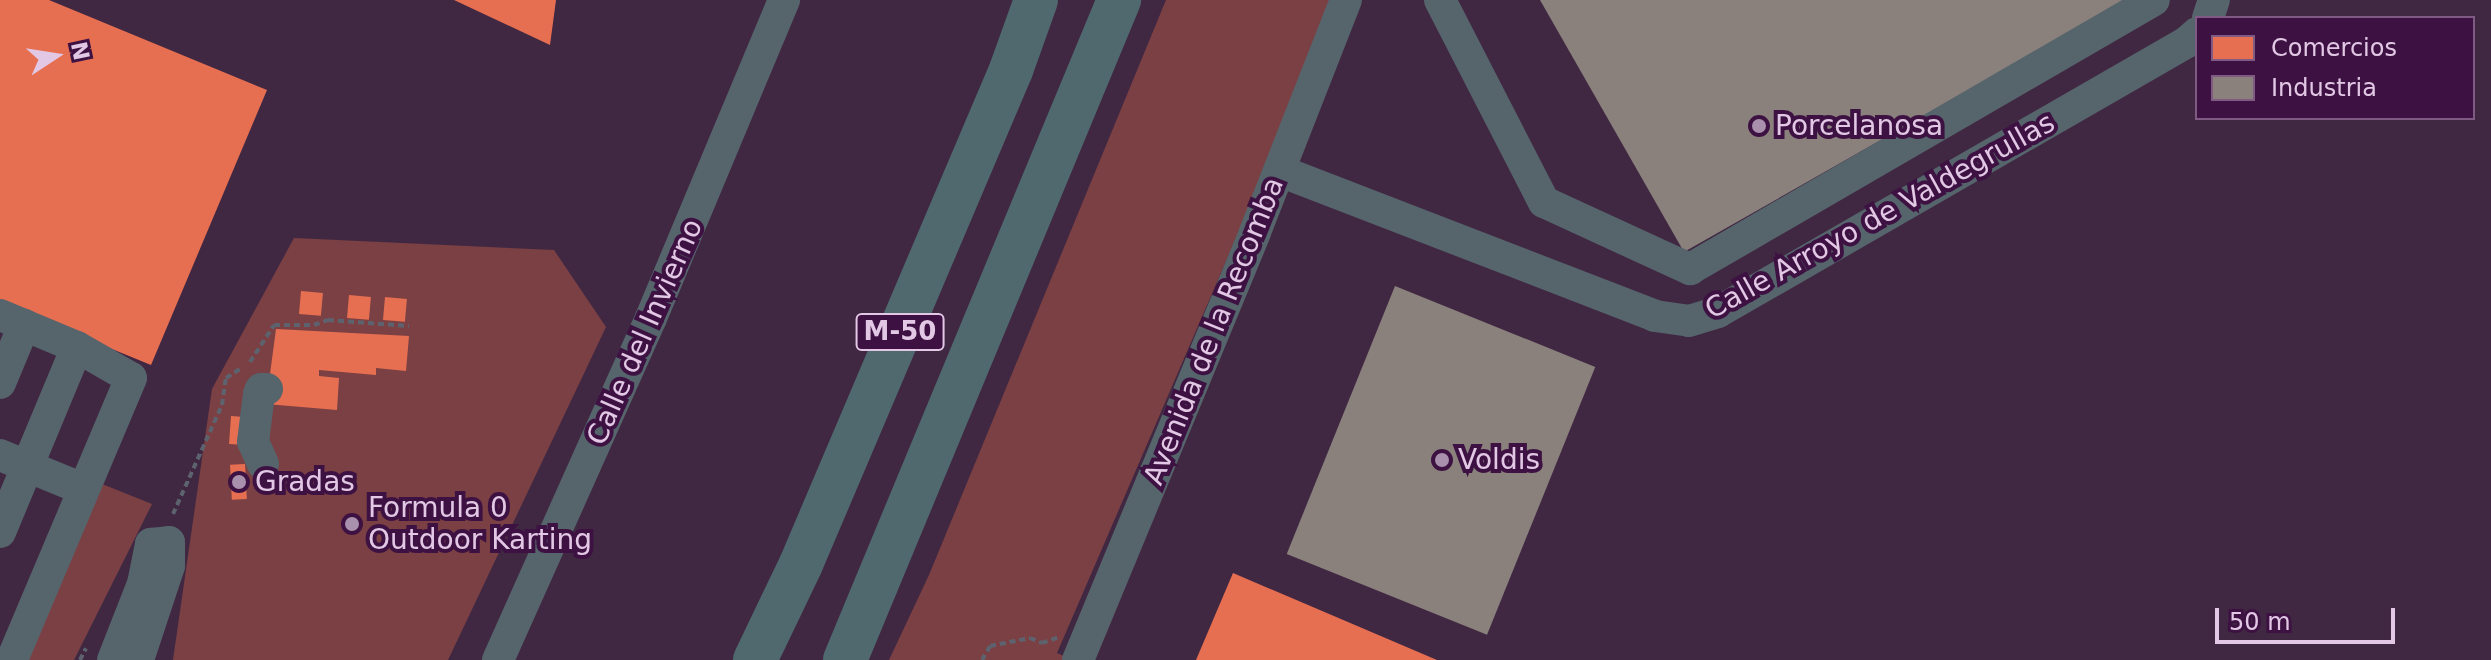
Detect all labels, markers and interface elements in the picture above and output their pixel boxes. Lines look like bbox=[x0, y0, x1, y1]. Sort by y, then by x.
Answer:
north arrow bbox=[16, 16, 96, 96]
legend bbox=[2195, 16, 2475, 120]
text: Comercios bbox=[2271, 34, 2397, 62]
text: N bbox=[66, 39, 94, 63]
text: Industria bbox=[2271, 74, 2377, 102]
street label: Calle Arroyo de Valdegrullas bbox=[1699, 106, 2061, 326]
place label: Porcelanosa bbox=[1775, 109, 1943, 143]
marker: Porcelanosa bbox=[1750, 117, 1768, 135]
street label: Avenida de la Recomba bbox=[1137, 172, 1291, 490]
street label: Calle del Invierno bbox=[580, 214, 710, 450]
road number: M-50 bbox=[854, 310, 946, 354]
place label: Voldis bbox=[1458, 443, 1540, 477]
marker: Voldis bbox=[1433, 451, 1451, 469]
place label: Gradas bbox=[255, 465, 355, 499]
marker: Gradas bbox=[230, 473, 248, 491]
place label: Formula 0 Outdoor Karting bbox=[368, 491, 592, 557]
marker: Formula 0 Outdoor Karting bbox=[343, 515, 361, 533]
scale bar bbox=[2219, 592, 2399, 642]
text: 50 m bbox=[2229, 608, 2291, 636]

